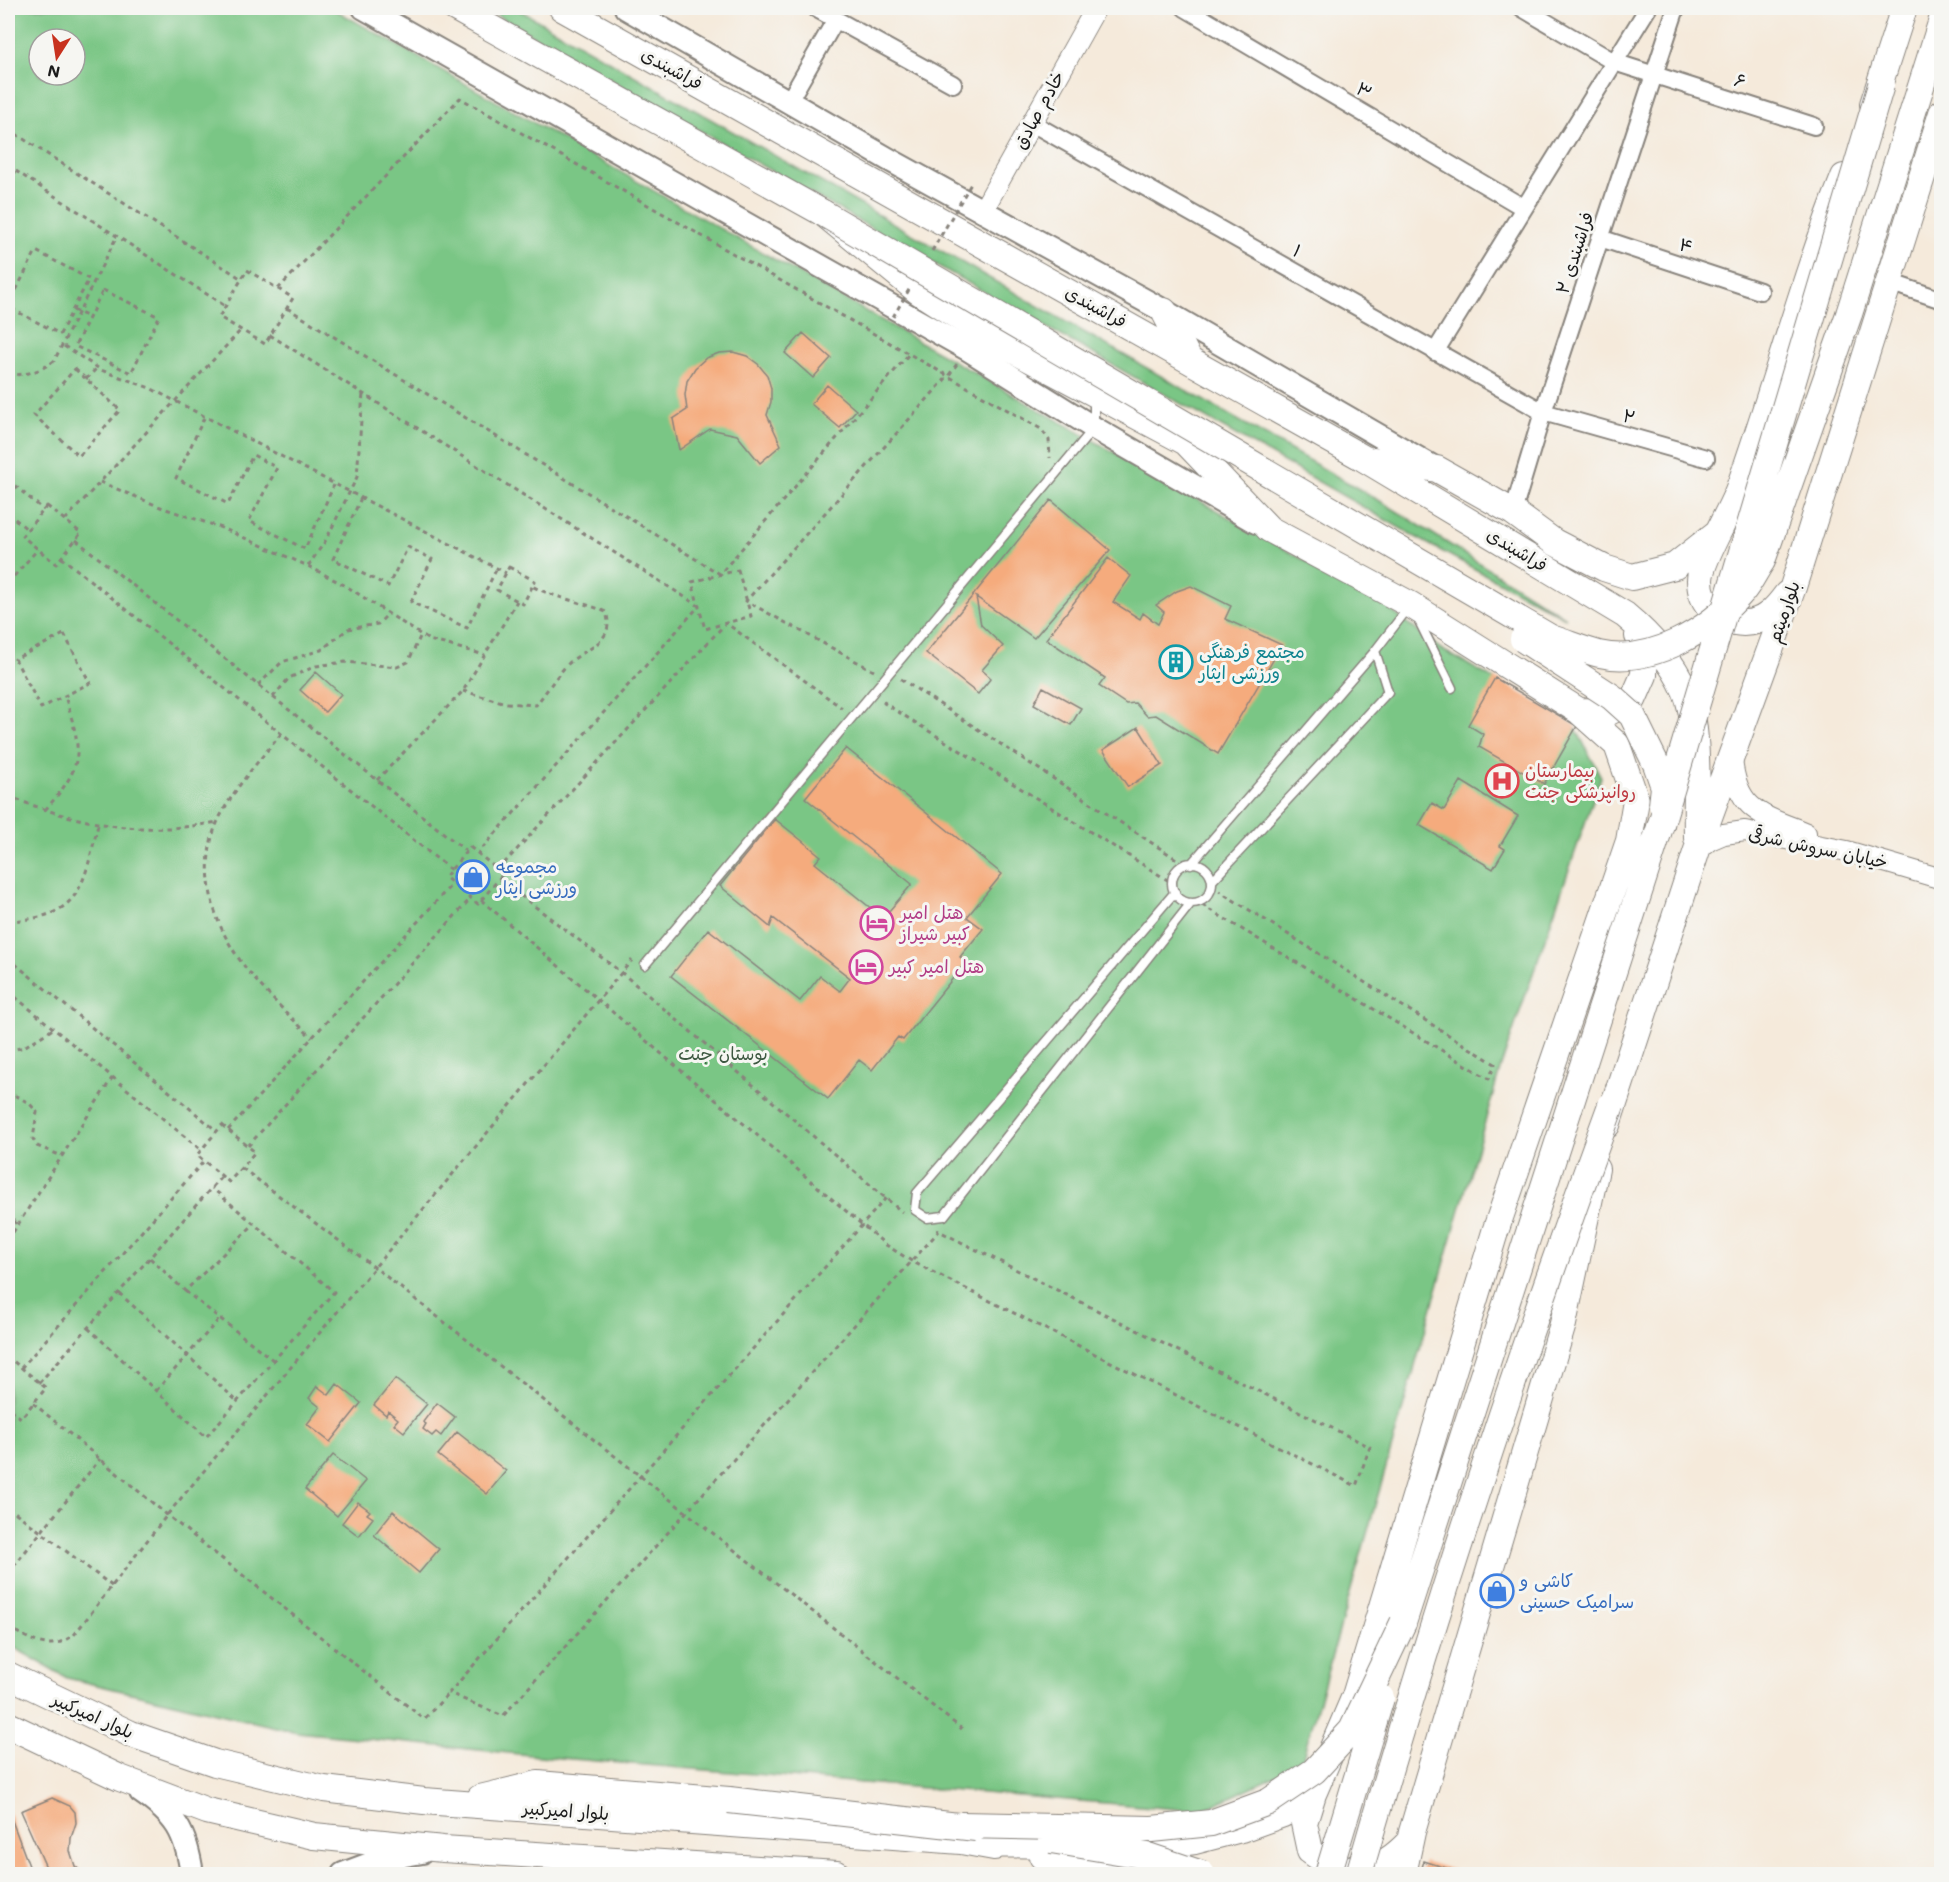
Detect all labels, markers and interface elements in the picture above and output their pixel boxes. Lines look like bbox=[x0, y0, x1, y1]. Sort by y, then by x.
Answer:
north arrow bbox=[27, 27, 87, 87]
street label: فراشبندی bbox=[637, 41, 708, 95]
text: N bbox=[46, 61, 62, 84]
street label: خادم صادق bbox=[1007, 66, 1072, 154]
street label: ۶ bbox=[1731, 67, 1749, 93]
street label: ۳ bbox=[1352, 76, 1377, 104]
street label: ۲ فراشبندی bbox=[1550, 209, 1599, 297]
street label: ۴ bbox=[1676, 232, 1696, 259]
street label: ۱ bbox=[1289, 238, 1306, 262]
street label: فراشبندی bbox=[1061, 279, 1132, 333]
street label: ۲ bbox=[1620, 403, 1638, 429]
street label: فراشبندی bbox=[1483, 522, 1552, 577]
street label: بلوارمیثم bbox=[1761, 577, 1808, 647]
place label: مجتمع فرهنگی ورزشی ایثار bbox=[1197, 639, 1305, 684]
building icon: مجتمع فرهنگی ورزشی ایثار bbox=[1158, 644, 1194, 680]
place label: بیمارستان روانپزشکی جنت bbox=[1525, 758, 1636, 804]
hospital icon: بیمارستان روانپزشکی جنت bbox=[1484, 763, 1520, 799]
street label: خیابان سروش شرقی bbox=[1746, 821, 1890, 873]
place label: مجموعه ورزشی ایثار bbox=[494, 854, 577, 899]
shop icon: مجموعه ورزشی ایثار bbox=[455, 859, 491, 895]
place label: هتل امیر کبیر شیراز bbox=[898, 900, 970, 945]
hotel icon: هتل امیر کبیر شیراز bbox=[859, 905, 895, 941]
hotel icon: هتل امیر کبیر bbox=[848, 949, 884, 985]
place label: هتل امیر کبیر bbox=[887, 954, 984, 978]
park label: بوستان جنت bbox=[678, 1041, 768, 1065]
place label: کاشی و سرامیک حسینی bbox=[1518, 1568, 1634, 1613]
shop icon: کاشی و سرامیک حسینی bbox=[1479, 1573, 1515, 1609]
street label: بلوار امیرکبیر bbox=[47, 1686, 138, 1744]
street label: بلوار امیرکبیر bbox=[520, 1795, 610, 1825]

